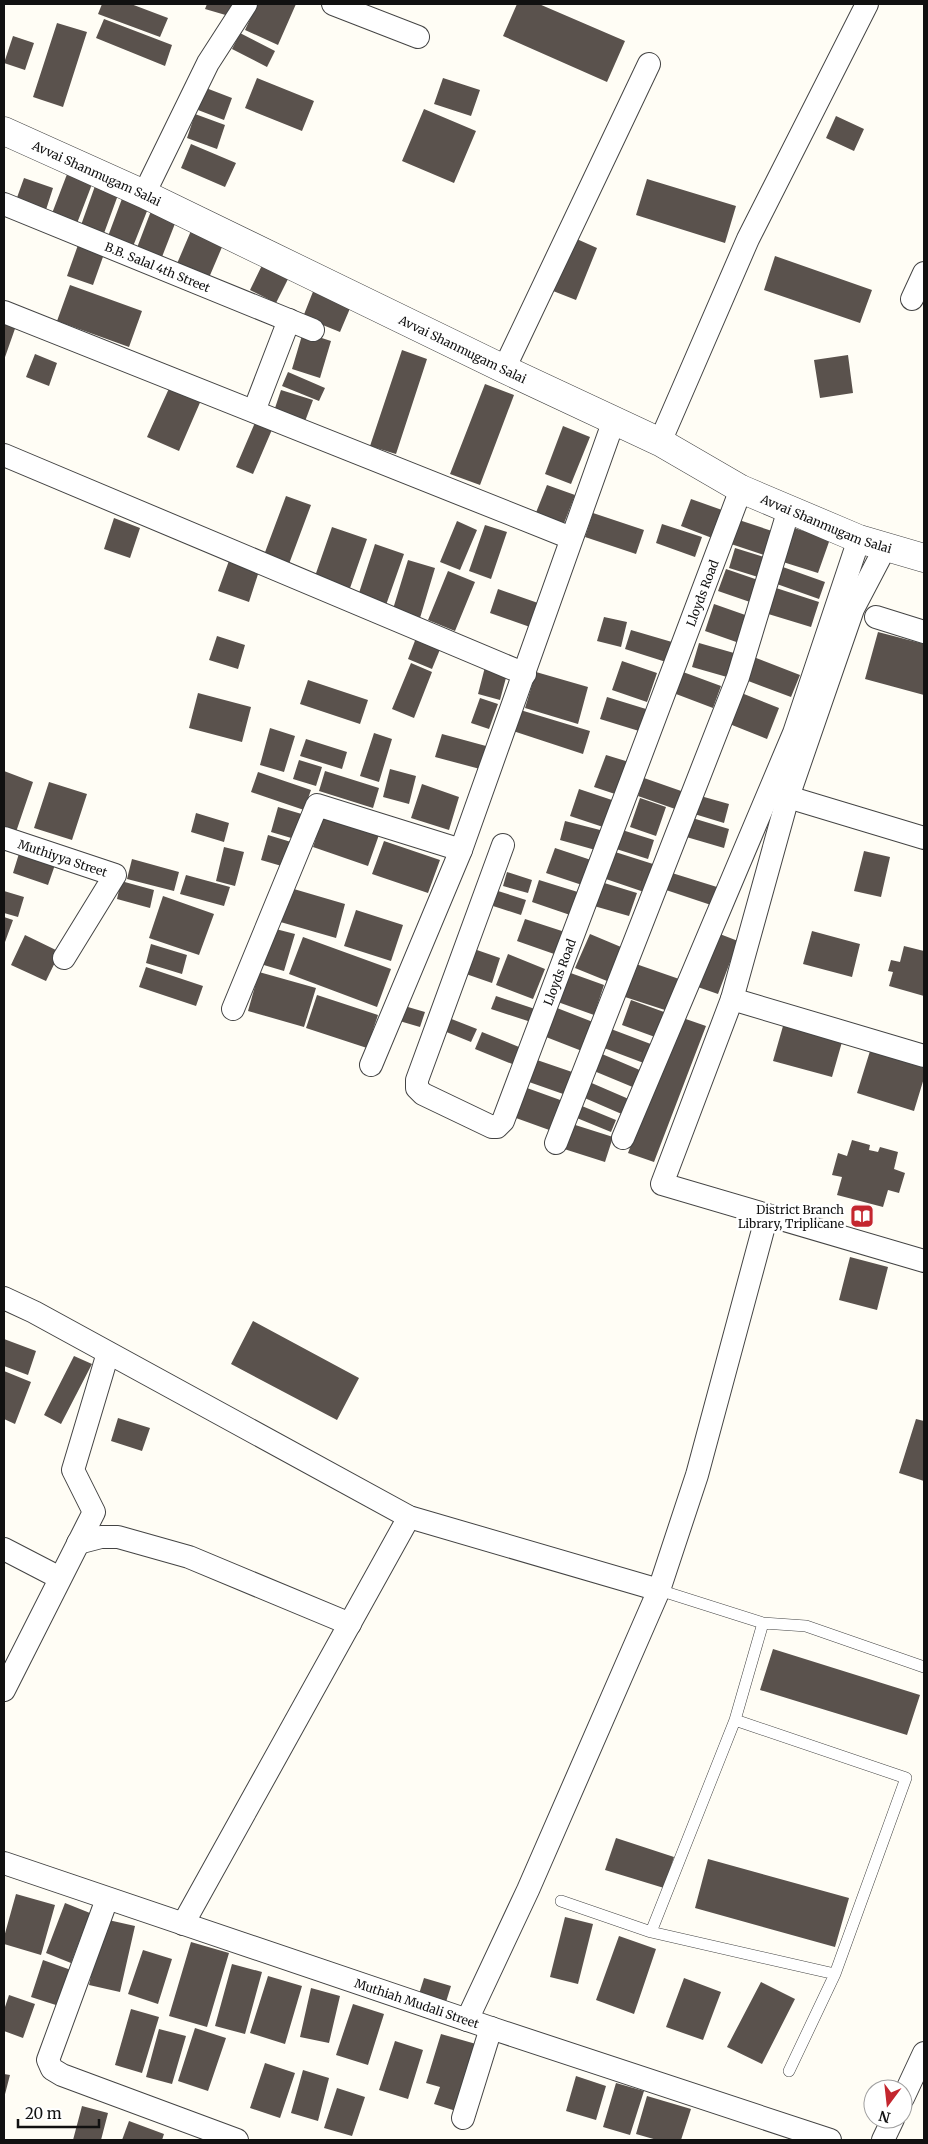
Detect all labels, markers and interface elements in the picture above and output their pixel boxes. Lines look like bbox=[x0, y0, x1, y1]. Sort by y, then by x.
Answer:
street label: Avvai Shanmugam Salai bbox=[29, 137, 164, 209]
street label: B.B. Salal 4th Street bbox=[103, 239, 213, 295]
street label: Avvai Shanmugam Salai bbox=[396, 311, 529, 386]
street label: Avvai Shanmugam Salai bbox=[758, 490, 894, 556]
street label: Lloyds Road bbox=[683, 557, 721, 628]
street label: Muthiyya Street bbox=[16, 836, 110, 880]
street label: Lloyds Road bbox=[540, 936, 579, 1007]
place label: District Branch Library, Triplicane bbox=[738, 1202, 844, 1231]
library icon: District Branch Library, Triplicane bbox=[849, 1203, 875, 1229]
street label: Muthiah Mudali Street bbox=[353, 1975, 481, 2031]
north arrow bbox=[863, 2079, 913, 2129]
scale bar bbox=[18, 2096, 99, 2128]
text: 20 m bbox=[25, 2104, 62, 2123]
text: N bbox=[877, 2106, 892, 2127]

